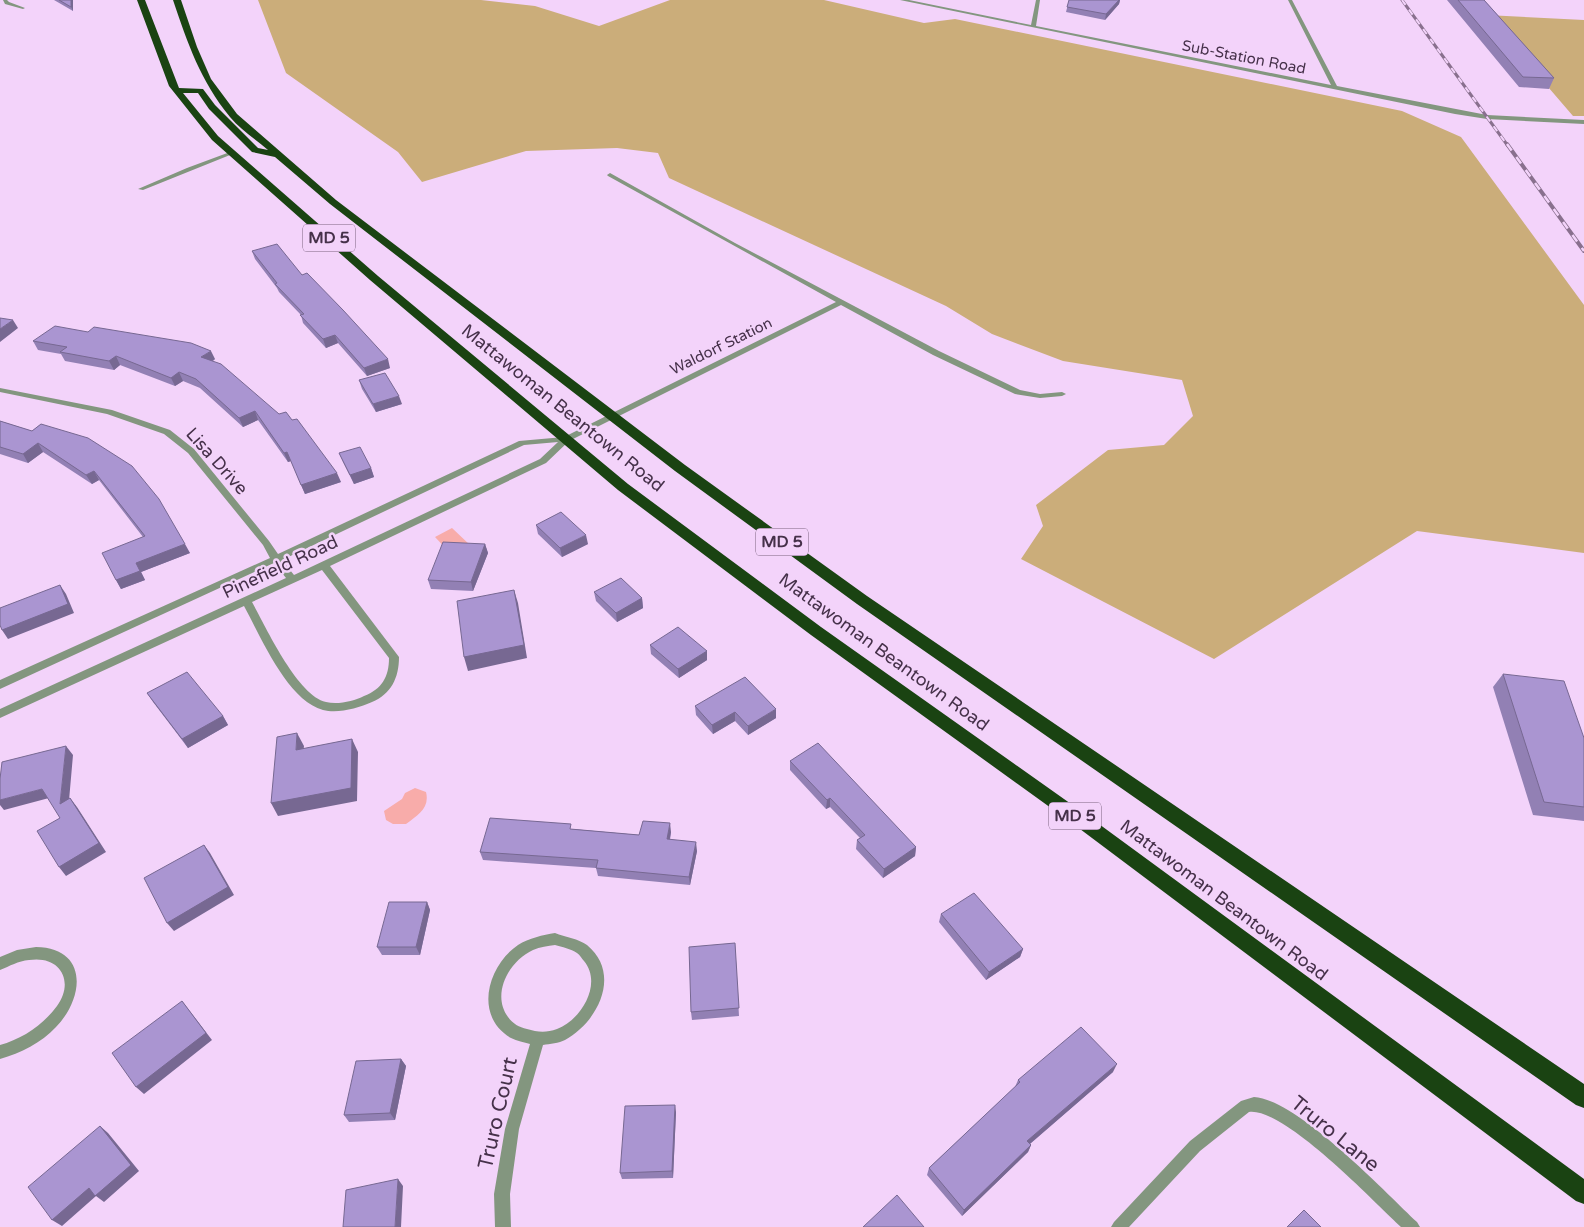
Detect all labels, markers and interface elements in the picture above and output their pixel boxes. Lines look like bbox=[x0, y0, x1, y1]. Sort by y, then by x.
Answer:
street label: Sub-Station Road bbox=[1181, 36, 1307, 78]
road number: MD 5 bbox=[303, 224, 355, 252]
street label: Waldorf Station bbox=[667, 314, 775, 378]
street label: Mattawoman Beantown Road bbox=[457, 319, 669, 497]
street label: Lisa Drive bbox=[181, 423, 253, 499]
road number: MD 5 bbox=[756, 528, 808, 556]
street label: Pinefield Road bbox=[219, 531, 341, 603]
street label: Mattawoman Beantown Road bbox=[775, 568, 993, 736]
road number: MD 5 bbox=[1049, 802, 1101, 829]
street label: Mattawoman Beantown Road bbox=[1116, 815, 1332, 985]
street label: Truro Court bbox=[473, 1055, 523, 1171]
street label: Truro Lane bbox=[1286, 1091, 1384, 1177]

